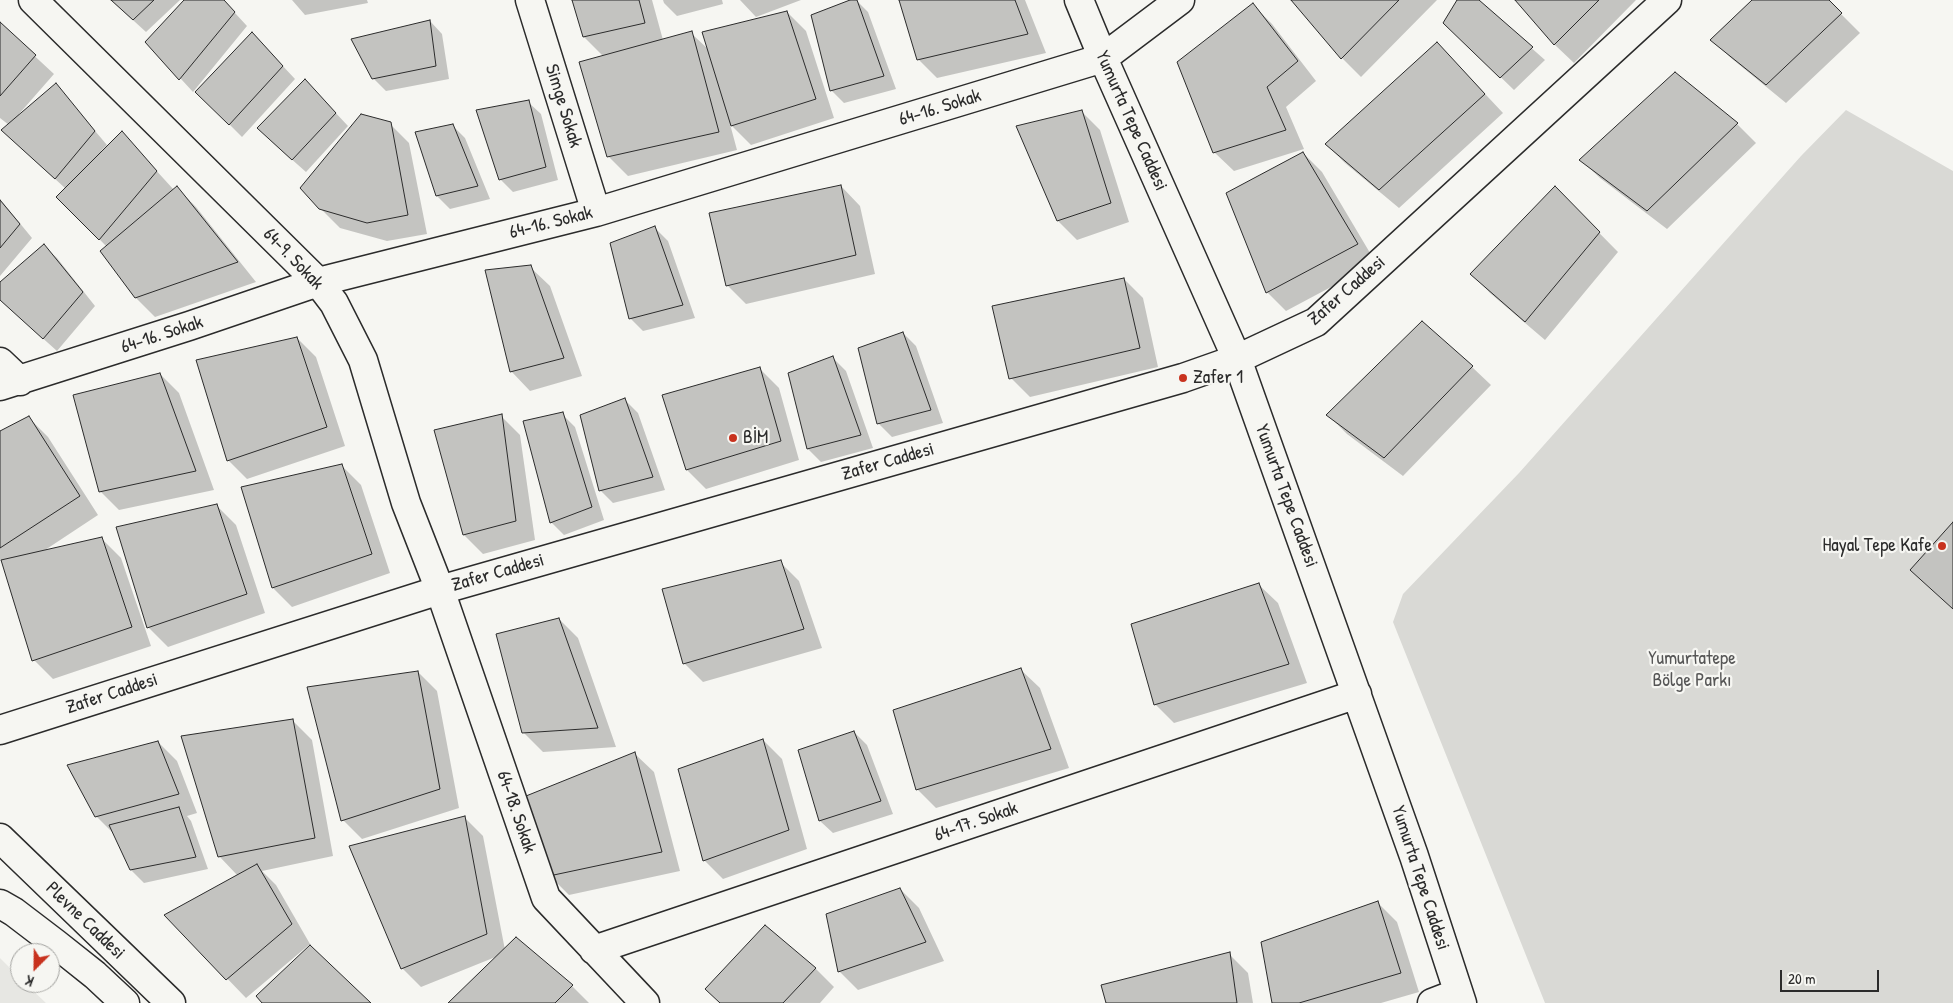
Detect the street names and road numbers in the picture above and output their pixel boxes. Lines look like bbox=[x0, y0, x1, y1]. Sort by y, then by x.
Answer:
street label: Yumurta Tepe Caddesi bbox=[1090, 48, 1172, 194]
street label: Simge Sokak bbox=[540, 62, 586, 150]
street label: 64-16. Sokak bbox=[896, 85, 984, 131]
street label: 64-16. Sokak bbox=[507, 202, 595, 244]
street label: 64-9. Sokak bbox=[258, 223, 328, 295]
street label: Zafer Caddesi bbox=[1304, 251, 1390, 331]
street label: 64-16. Sokak bbox=[118, 311, 206, 359]
street label: Yumurta Tepe Caddesi bbox=[1250, 421, 1322, 571]
street label: Zafer Caddesi bbox=[839, 438, 937, 486]
street label: Zafer Caddesi bbox=[449, 549, 547, 597]
street label: Zafer Caddesi bbox=[63, 668, 161, 720]
street label: 64-18. Sokak bbox=[491, 768, 541, 856]
street label: 64-17. Sokak bbox=[931, 797, 1021, 847]
street label: Yumurta Tepe Caddesi bbox=[1386, 803, 1454, 953]
street label: Plevne Caddesi bbox=[41, 877, 129, 965]

